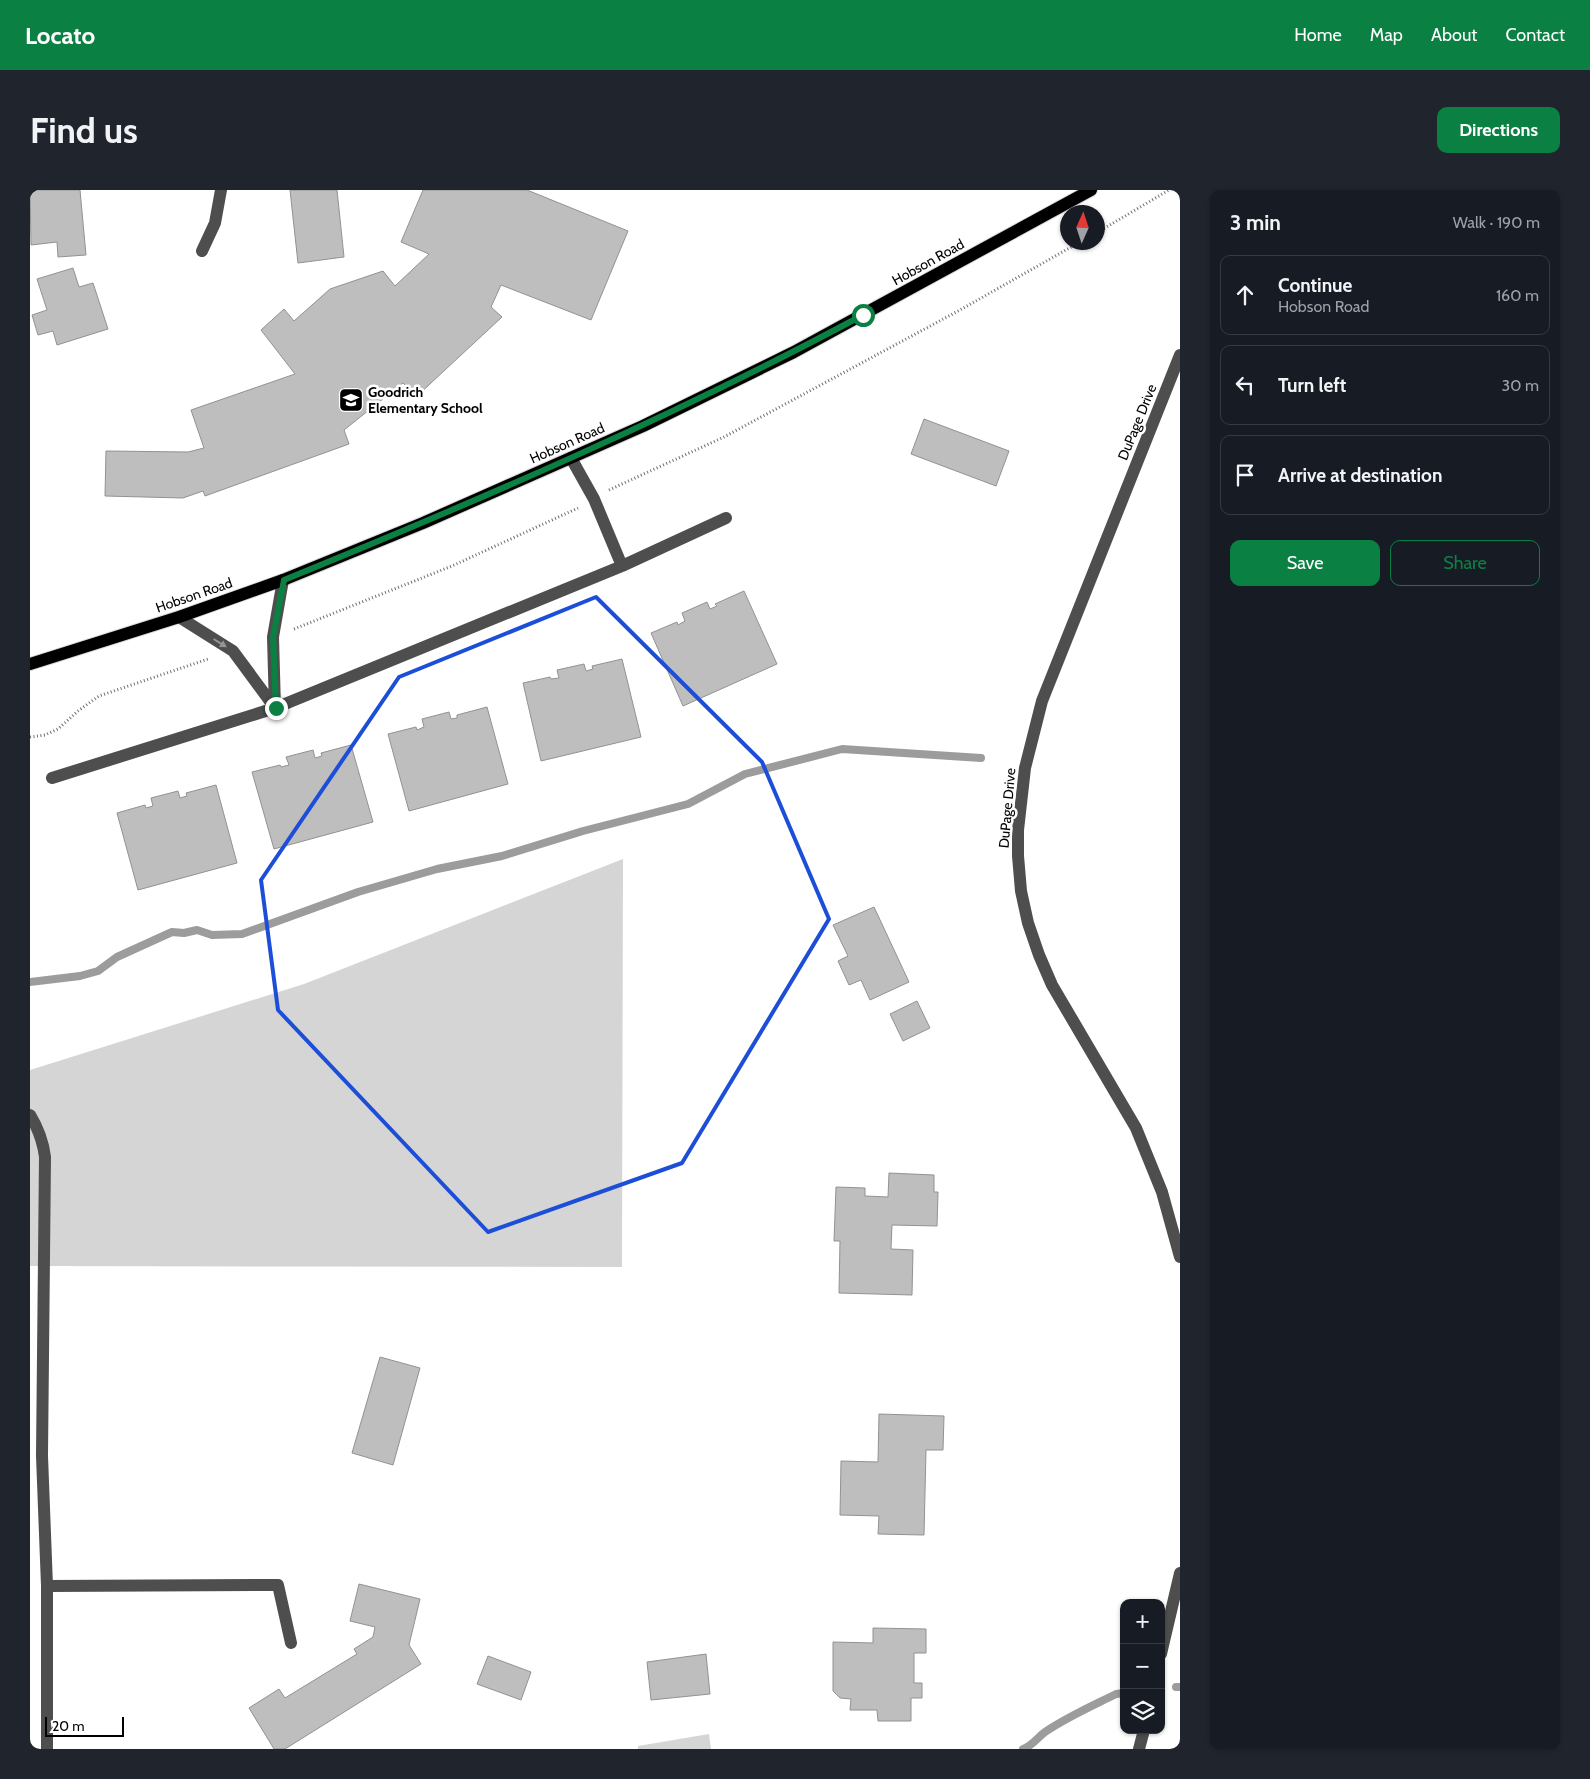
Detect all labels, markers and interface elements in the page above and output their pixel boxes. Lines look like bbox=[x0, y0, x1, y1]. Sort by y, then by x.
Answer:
text: Locato bbox=[25, 21, 95, 50]
text: Home bbox=[1294, 24, 1342, 46]
text: Map bbox=[1370, 24, 1403, 46]
text: About bbox=[1431, 24, 1477, 46]
text: Contact bbox=[1505, 24, 1565, 46]
button: Directions bbox=[1437, 107, 1560, 153]
text: Find us bbox=[30, 109, 138, 152]
north arrow bbox=[1060, 205, 1105, 250]
text: 3 min bbox=[1230, 210, 1281, 235]
text: Walk · 190 m bbox=[1453, 213, 1540, 232]
street label: Hobson Road bbox=[889, 235, 967, 289]
text: Continue bbox=[1278, 274, 1352, 297]
icon: ahead bbox=[1231, 281, 1259, 309]
text: 160 m bbox=[1496, 286, 1539, 305]
text: Hobson Road bbox=[1278, 297, 1369, 316]
route start bbox=[852, 304, 875, 327]
icon: left bbox=[1231, 371, 1259, 399]
text: Turn left bbox=[1278, 374, 1346, 397]
text: 30 m bbox=[1502, 376, 1539, 395]
street label: DuPage Drive bbox=[1114, 381, 1160, 463]
place label: Goodrich Elementary School bbox=[368, 383, 483, 417]
school or university icon: Goodrich Elementary School bbox=[338, 387, 364, 413]
street label: Hobson Road bbox=[527, 419, 607, 467]
icon: arrive bbox=[1231, 461, 1259, 489]
text: Arrive at destination bbox=[1278, 464, 1442, 487]
button: Save bbox=[1230, 540, 1380, 586]
button: Share bbox=[1390, 540, 1540, 586]
street label: Hobson Road bbox=[153, 573, 235, 617]
one-way arrow bbox=[213, 638, 227, 647]
route end bbox=[265, 697, 288, 720]
street label: DuPage Drive bbox=[995, 767, 1019, 849]
map controls bbox=[1120, 1599, 1165, 1734]
button: + bbox=[1120, 1599, 1165, 1644]
button: − bbox=[1120, 1644, 1165, 1689]
button: layers bbox=[1120, 1689, 1165, 1734]
scale bar bbox=[45, 1714, 124, 1737]
text: 20 m bbox=[52, 1717, 85, 1735]

